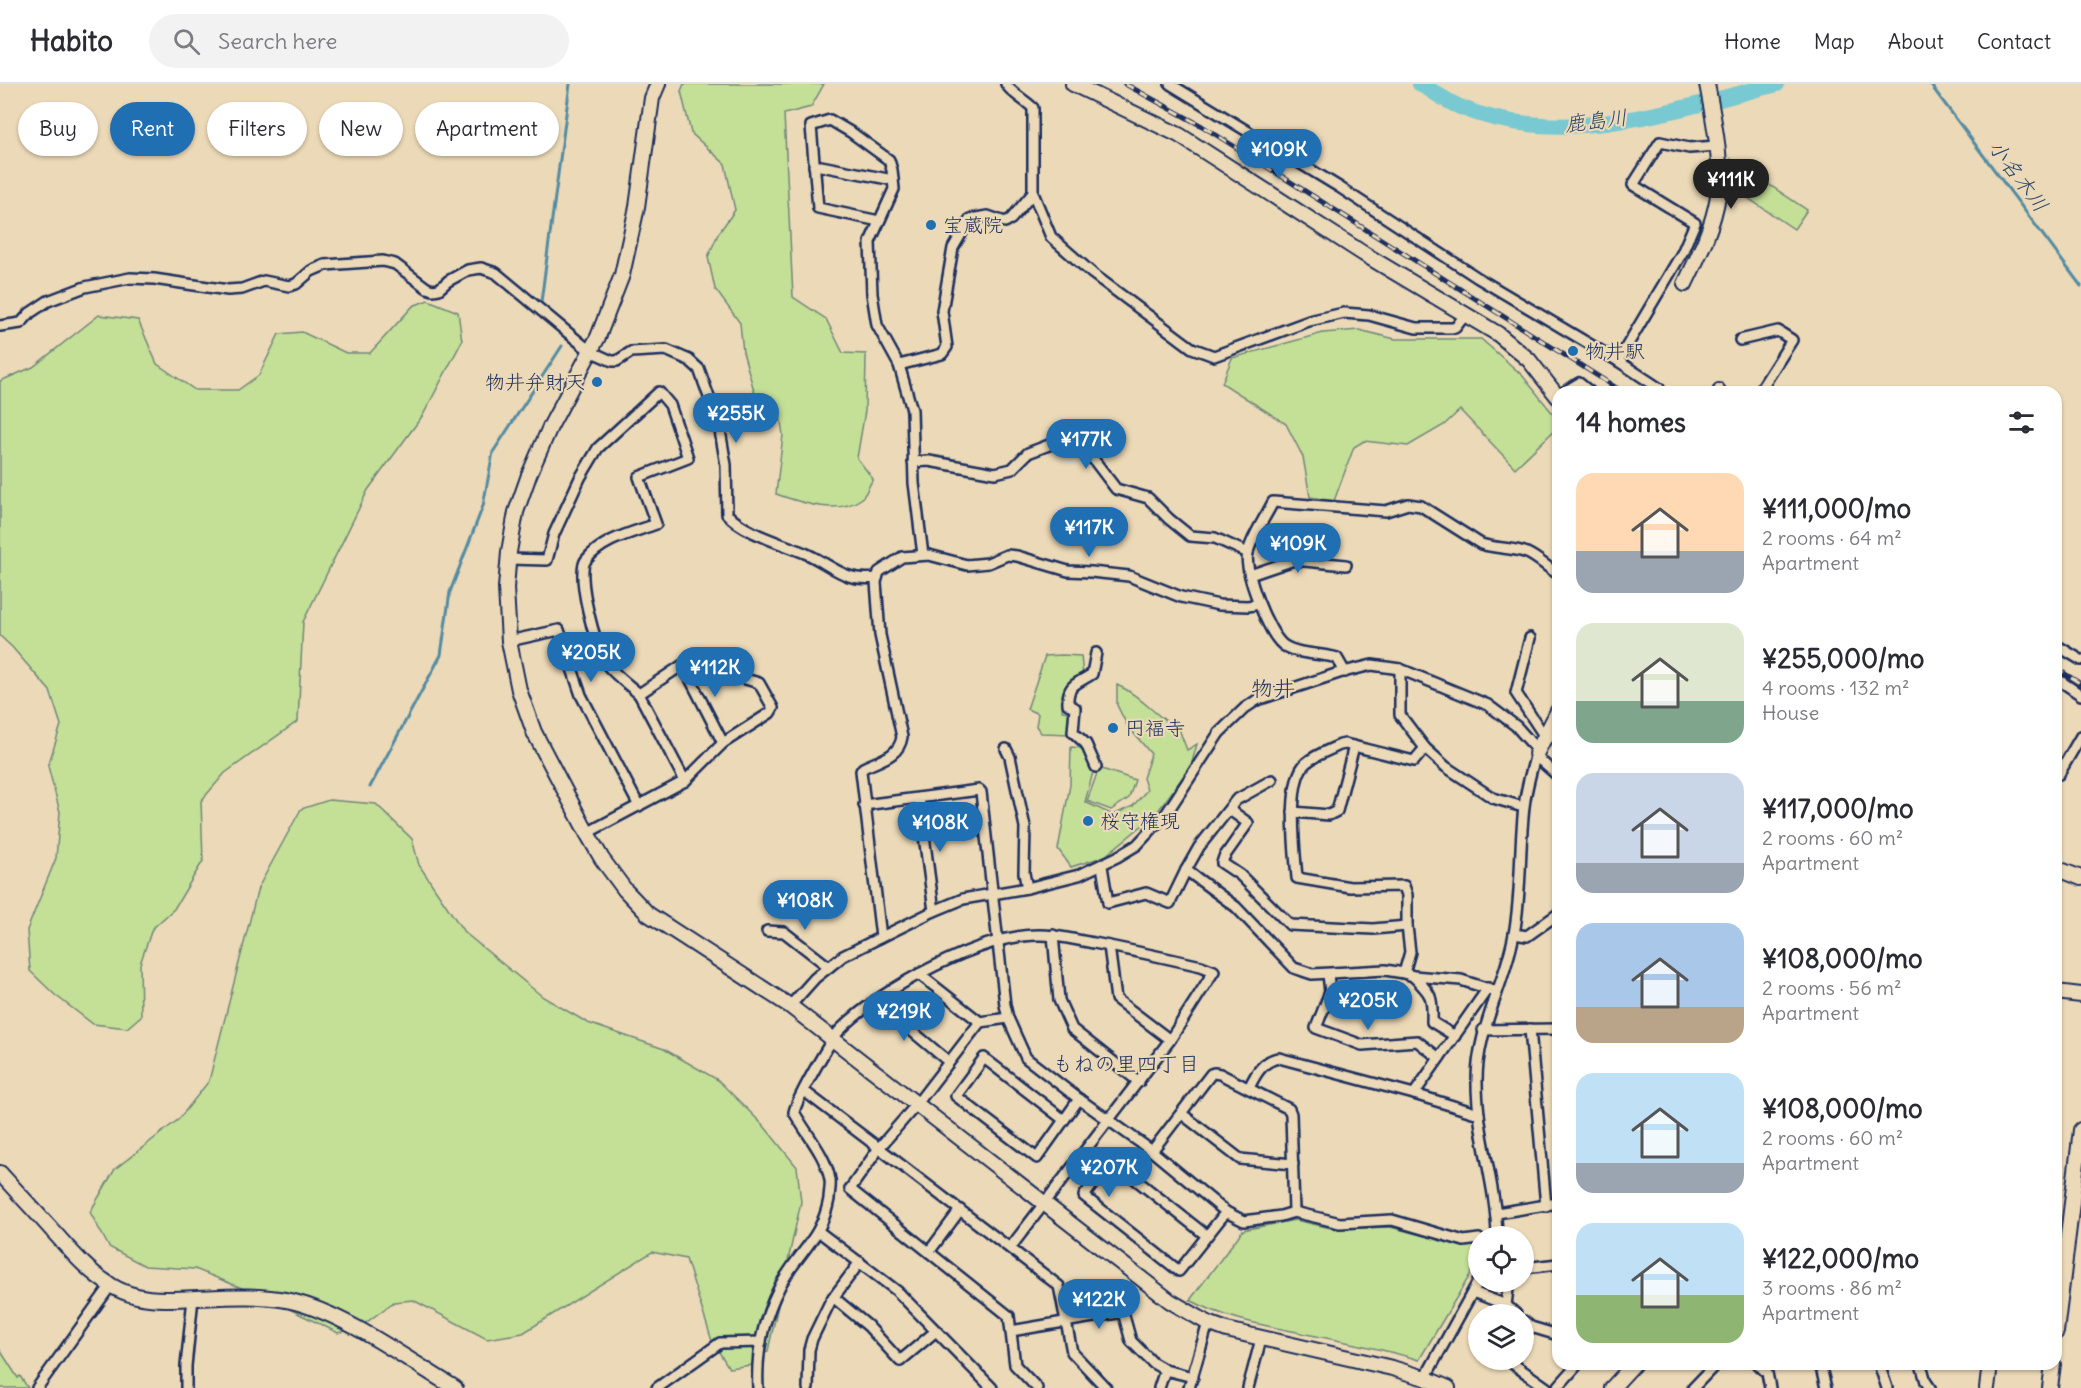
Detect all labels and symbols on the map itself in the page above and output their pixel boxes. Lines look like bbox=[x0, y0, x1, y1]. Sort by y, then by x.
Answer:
water label: 鹿島川 bbox=[1563, 103, 1629, 138]
pin: ¥109K bbox=[1237, 129, 1321, 180]
water label: 小名木川 bbox=[1982, 134, 2054, 217]
pin: ¥111K bbox=[1689, 159, 1773, 210]
place label: 宝蔵院 bbox=[943, 212, 1003, 237]
marker: 宝蔵院 bbox=[924, 218, 938, 232]
place label: 物井駅 bbox=[1585, 338, 1645, 363]
marker: 物井駅 bbox=[1566, 344, 1580, 358]
place label: 物井弁財天 bbox=[485, 369, 585, 394]
marker: 物井弁財天 bbox=[590, 375, 604, 389]
pin: ¥255K bbox=[694, 393, 778, 444]
pin: ¥177K bbox=[1044, 419, 1128, 470]
pin: ¥117K bbox=[1047, 507, 1131, 558]
pin: ¥109K bbox=[1256, 523, 1340, 574]
pin: ¥205K bbox=[549, 632, 633, 683]
pin: ¥112K bbox=[673, 647, 757, 698]
district label: 物井 bbox=[1251, 674, 1295, 702]
place label: 円福寺 bbox=[1125, 715, 1185, 740]
marker: 円福寺 bbox=[1106, 721, 1120, 735]
pin: ¥108K bbox=[898, 802, 982, 853]
place label: 桜守権現 bbox=[1100, 808, 1180, 833]
marker: 桜守権現 bbox=[1081, 814, 1095, 828]
pin: ¥108K bbox=[763, 880, 847, 931]
pin: ¥205K bbox=[1326, 980, 1410, 1031]
pin: ¥219K bbox=[862, 991, 946, 1042]
district label: もねの里四丁目 bbox=[1053, 1050, 1200, 1077]
pin: ¥207K bbox=[1067, 1147, 1151, 1198]
pin: ¥122K bbox=[1057, 1279, 1141, 1330]

